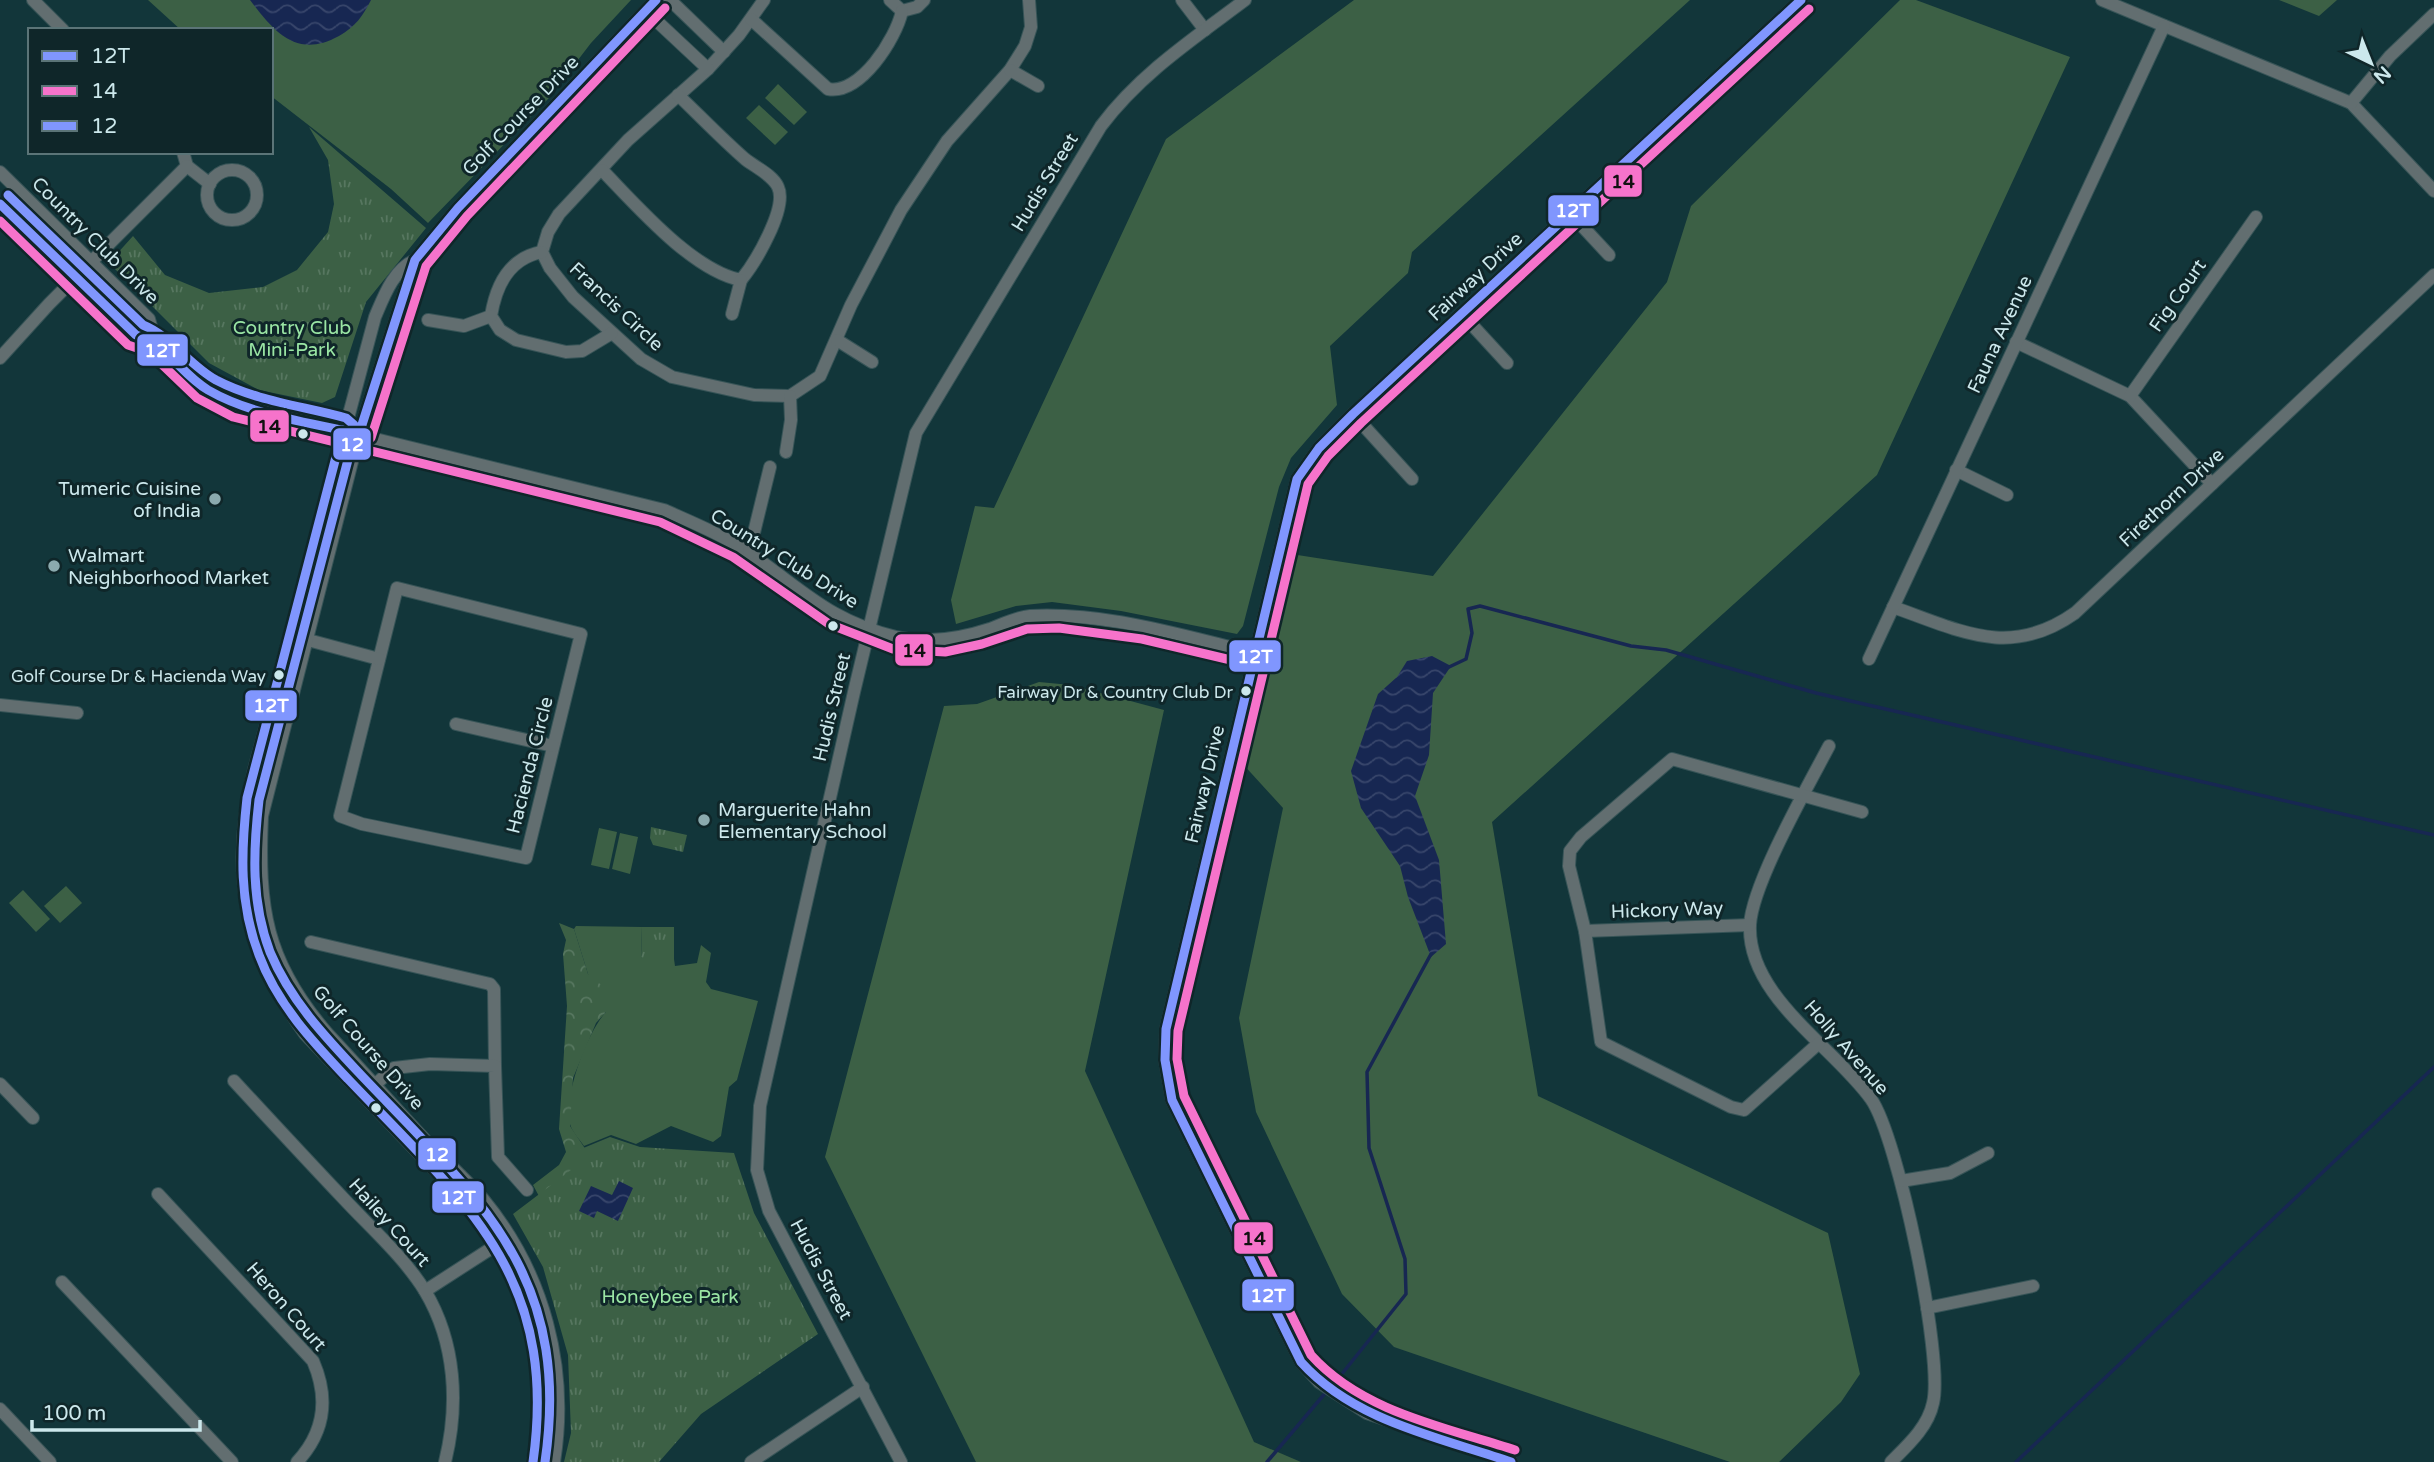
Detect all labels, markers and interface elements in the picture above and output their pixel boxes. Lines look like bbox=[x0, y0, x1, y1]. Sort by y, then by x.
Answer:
legend bbox=[28, 28, 273, 154]
north arrow bbox=[2336, 28, 2406, 98]
text: 12T bbox=[91, 44, 130, 69]
street label: Golf Course Drive bbox=[458, 51, 583, 180]
text: N bbox=[2369, 61, 2395, 88]
text: 14 bbox=[91, 79, 117, 104]
text: 12 bbox=[91, 114, 117, 139]
street label: Hudis Street bbox=[1007, 129, 1083, 236]
line badge: 14 bbox=[1603, 164, 1643, 198]
text: 14 bbox=[1611, 171, 1635, 193]
street label: Country Club Drive bbox=[27, 173, 163, 309]
line badge: 12T bbox=[1547, 194, 1600, 227]
text: 12T bbox=[1555, 200, 1591, 222]
street label: Fairway Drive bbox=[1424, 228, 1527, 326]
street label: Fig Court bbox=[2145, 255, 2211, 336]
street label: Francis Circle bbox=[565, 258, 668, 356]
street label: Fauna Avenue bbox=[1963, 272, 2037, 397]
park label: Country Club Mini-Park bbox=[233, 317, 351, 361]
line badge: 12T bbox=[136, 333, 189, 367]
text: 12T bbox=[144, 340, 180, 362]
line badge: 14 bbox=[249, 409, 290, 443]
text: 14 bbox=[257, 416, 281, 438]
unlabelled marker bbox=[296, 427, 310, 441]
line badge: 12 bbox=[332, 427, 372, 461]
text: 12 bbox=[340, 434, 364, 456]
street label: Firethorn Drive bbox=[2115, 444, 2228, 552]
place label: Tumeric Cuisine of India bbox=[58, 478, 201, 522]
marker: Tumeric Cuisine of India bbox=[207, 491, 223, 507]
street label: Country Club Drive bbox=[706, 504, 863, 613]
place label: Walmart Neighborhood Market bbox=[68, 545, 269, 589]
marker: Walmart Neighborhood Market bbox=[46, 558, 62, 574]
unlabelled marker bbox=[826, 619, 840, 633]
line badge: 14 bbox=[894, 633, 934, 667]
line badge: 12T bbox=[1228, 639, 1282, 673]
text: 14 bbox=[902, 640, 926, 662]
text: 12T bbox=[1237, 646, 1273, 668]
street label: Hudis Street bbox=[809, 651, 855, 764]
place label: Golf Course Dr & Hacienda Way bbox=[11, 666, 266, 687]
marker: Golf Course Dr & Hacienda Way bbox=[272, 668, 286, 682]
place label: Fairway Dr & Country Club Dr bbox=[997, 682, 1233, 703]
marker: Fairway Dr & Country Club Dr bbox=[1239, 684, 1253, 698]
line badge: 12T bbox=[244, 689, 298, 722]
street label: Hacienda Circle bbox=[502, 694, 558, 836]
text: 12T bbox=[253, 695, 289, 717]
street label: Fairway Drive bbox=[1181, 723, 1229, 845]
place label: Marguerite Hahn Elementary School bbox=[718, 799, 887, 843]
marker: Marguerite Hahn Elementary School bbox=[696, 812, 712, 828]
street label: Hickory Way bbox=[1611, 897, 1724, 923]
street label: Golf Course Drive bbox=[308, 981, 428, 1114]
street label: Holly Avenue bbox=[1799, 996, 1893, 1099]
unlabelled marker bbox=[369, 1101, 383, 1115]
line badge: 12 bbox=[417, 1137, 457, 1171]
text: 12 bbox=[425, 1144, 449, 1166]
street label: Hailey Court bbox=[344, 1174, 435, 1271]
line badge: 12T bbox=[431, 1180, 485, 1214]
text: 12T bbox=[440, 1187, 476, 1209]
street label: Hudis Street bbox=[785, 1215, 857, 1324]
line badge: 14 bbox=[1233, 1221, 1274, 1255]
text: 14 bbox=[1242, 1228, 1266, 1250]
street label: Heron Court bbox=[242, 1258, 331, 1356]
line badge: 12T bbox=[1241, 1278, 1295, 1312]
text: 12T bbox=[1250, 1285, 1286, 1307]
park label: Honeybee Park bbox=[601, 1286, 739, 1308]
scale bar bbox=[32, 1388, 200, 1432]
text: 100 m bbox=[42, 1401, 106, 1426]

